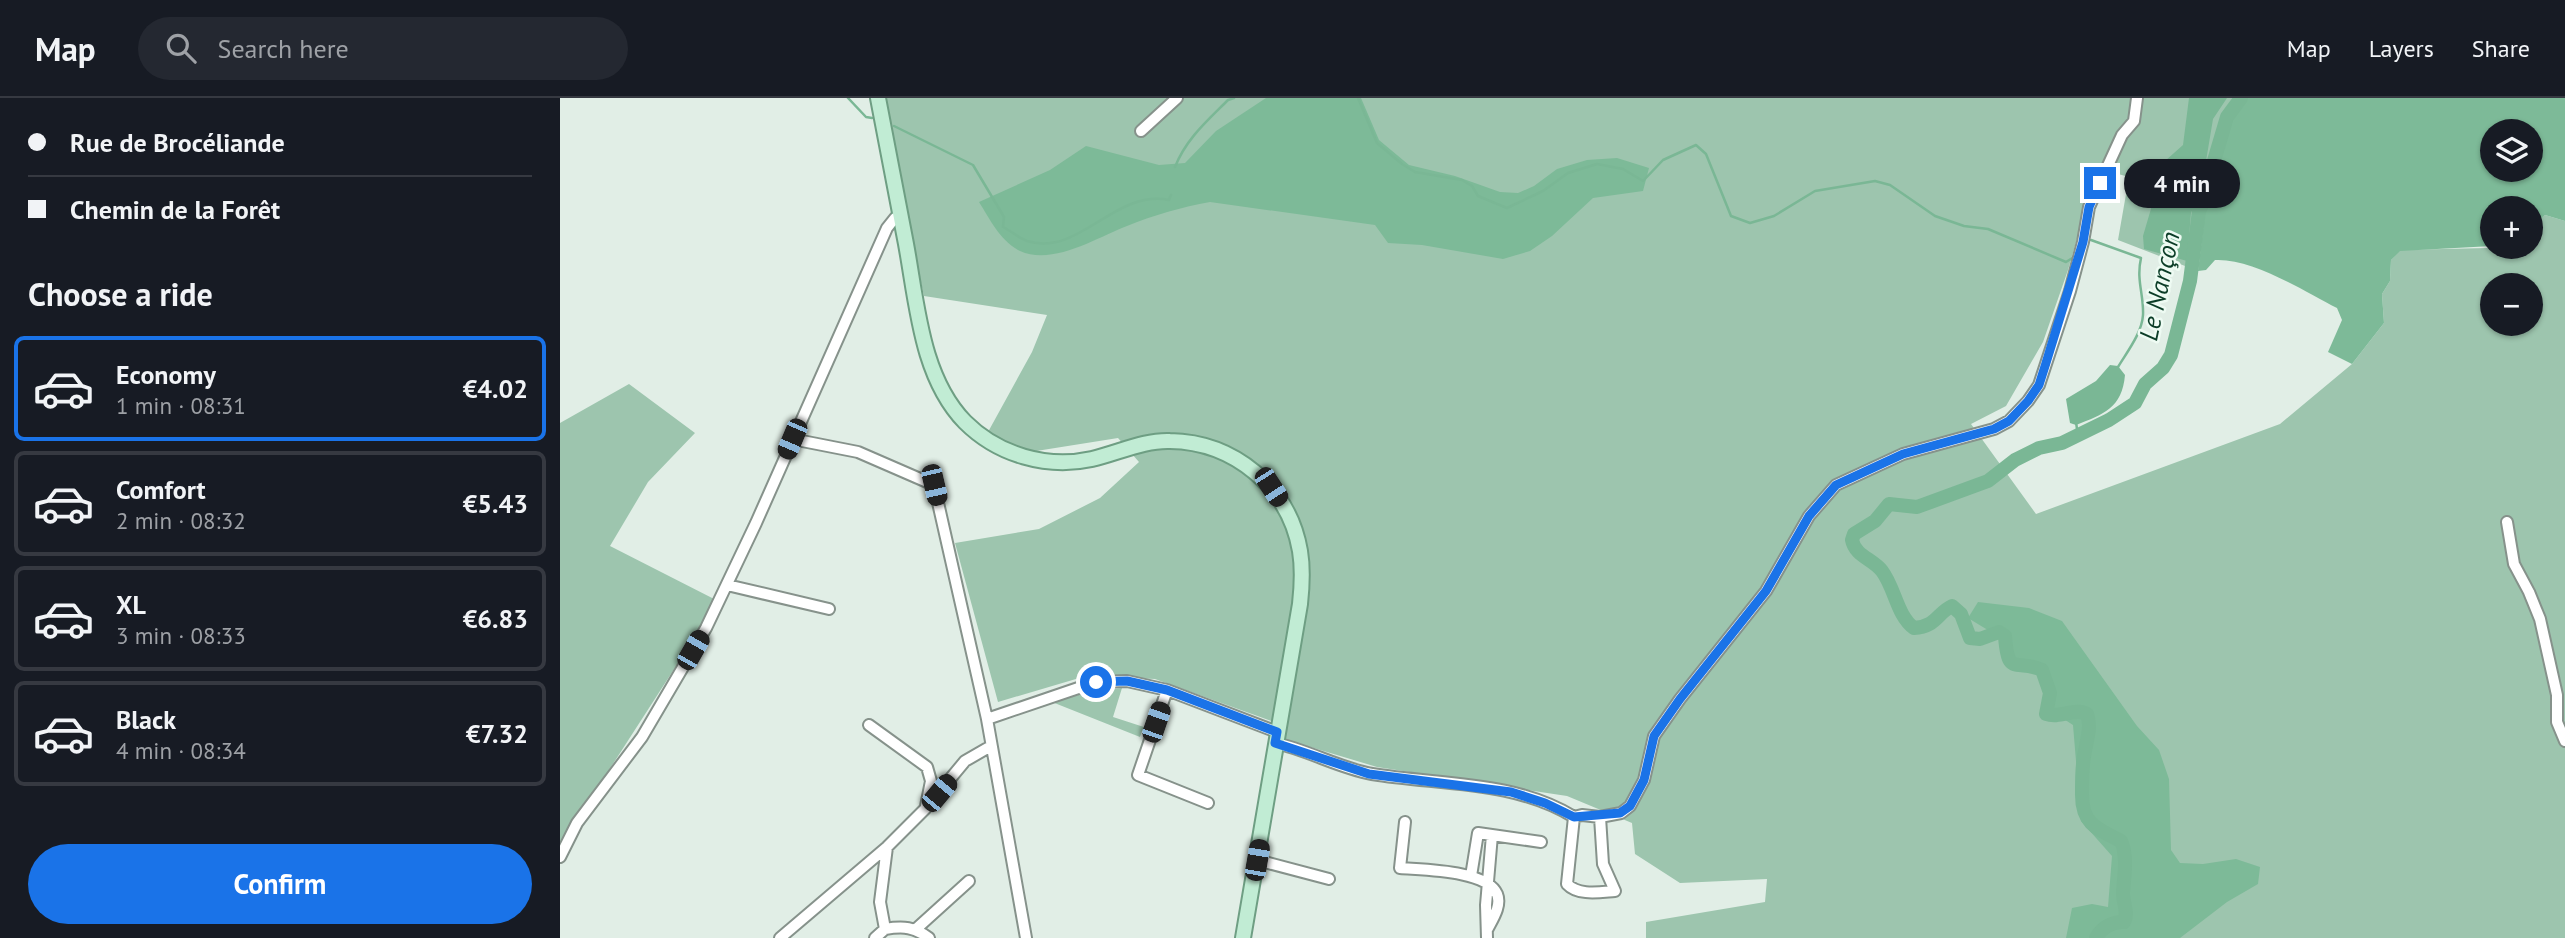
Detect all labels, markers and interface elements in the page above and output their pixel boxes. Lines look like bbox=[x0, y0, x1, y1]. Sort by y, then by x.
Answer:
search box bbox=[138, 17, 628, 80]
text: Map bbox=[35, 27, 96, 70]
icon: search bbox=[162, 29, 200, 67]
text: Search here bbox=[218, 32, 349, 65]
text: Map bbox=[2287, 33, 2331, 64]
text: Layers bbox=[2369, 33, 2434, 64]
text: Share bbox=[2472, 33, 2530, 64]
map controls bbox=[2480, 119, 2543, 336]
button: layers bbox=[2480, 119, 2543, 182]
text: Rue de Brocéliande bbox=[70, 126, 285, 159]
callout: 4 min bbox=[2124, 158, 2240, 208]
route end bbox=[2084, 167, 2116, 199]
text: 4 min bbox=[2154, 169, 2210, 198]
text: Chemin de la Forêt bbox=[70, 193, 280, 226]
button: + bbox=[2480, 196, 2543, 259]
water label: Le Nançon bbox=[2131, 229, 2187, 343]
text: Choose a ride bbox=[28, 273, 213, 315]
button: − bbox=[2480, 273, 2543, 336]
icon: car bbox=[32, 357, 95, 420]
text: Economy bbox=[116, 358, 216, 391]
text: €4.02 bbox=[463, 372, 528, 405]
text: 1 min · 08:31 bbox=[116, 391, 246, 420]
car bbox=[775, 416, 810, 462]
car bbox=[920, 462, 949, 508]
car bbox=[1251, 464, 1292, 510]
icon: car bbox=[32, 472, 95, 535]
text: Comfort bbox=[116, 473, 206, 506]
text: €5.43 bbox=[463, 487, 528, 520]
text: 2 min · 08:32 bbox=[116, 506, 246, 535]
icon: car bbox=[32, 587, 95, 650]
text: XL bbox=[116, 588, 146, 621]
text: €6.83 bbox=[463, 602, 528, 635]
text: 3 min · 08:33 bbox=[116, 621, 246, 650]
car bbox=[674, 627, 713, 673]
route start bbox=[1080, 666, 1112, 698]
car bbox=[1140, 699, 1173, 745]
icon: car bbox=[32, 702, 95, 765]
text: Black bbox=[116, 703, 176, 736]
text: €7.32 bbox=[466, 717, 528, 750]
text: 4 min · 08:34 bbox=[116, 736, 246, 765]
car bbox=[918, 770, 961, 816]
car bbox=[1244, 837, 1271, 883]
button: Confirm bbox=[28, 844, 532, 924]

